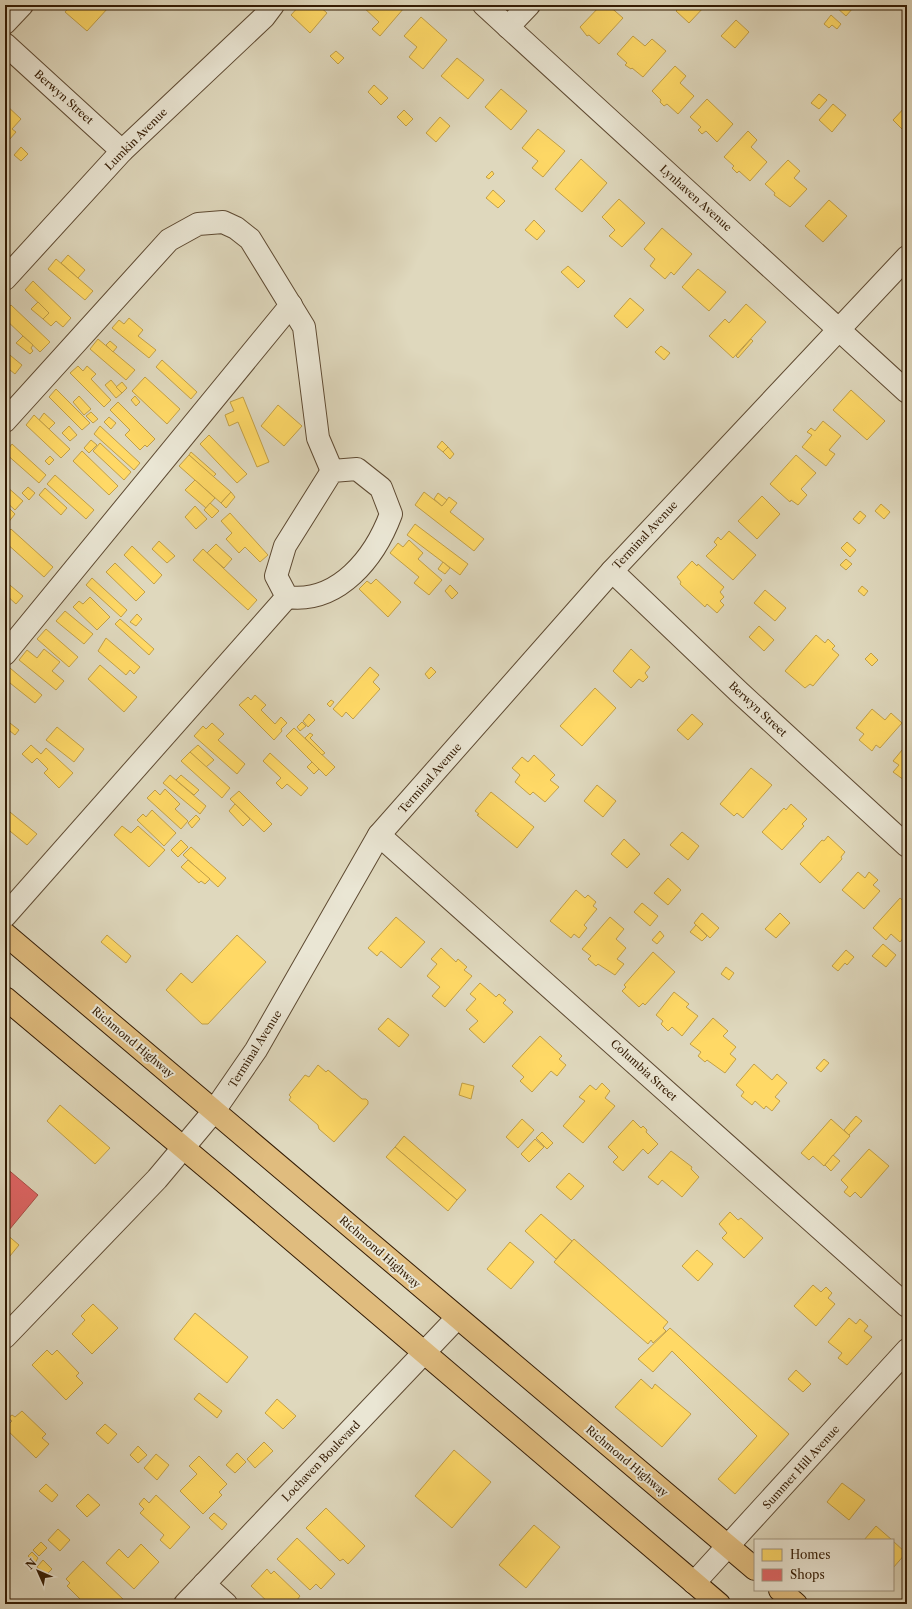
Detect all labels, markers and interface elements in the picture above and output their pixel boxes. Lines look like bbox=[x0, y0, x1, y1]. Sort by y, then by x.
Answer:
street label: Berwyn Street bbox=[32, 67, 97, 127]
street label: Lumkin Avenue bbox=[102, 105, 170, 173]
street label: Lynhaven Avenue bbox=[657, 162, 735, 234]
street label: Terminal Avenue bbox=[609, 498, 681, 572]
street label: Berwyn Street bbox=[726, 678, 790, 740]
street label: Terminal Avenue bbox=[395, 740, 465, 816]
street label: Richmond Highway bbox=[89, 1003, 178, 1081]
street label: Terminal Avenue bbox=[225, 1008, 285, 1090]
street label: Columbia Street bbox=[608, 1036, 680, 1104]
street label: Richmond Highway bbox=[336, 1213, 424, 1292]
street label: Lochaven Boulevard bbox=[279, 1418, 363, 1504]
street label: Richmond Highway bbox=[583, 1422, 672, 1500]
street label: Summer Hill Avenue bbox=[760, 1422, 842, 1512]
legend bbox=[754, 1539, 894, 1591]
text: Homes bbox=[790, 1547, 830, 1562]
north arrow bbox=[18, 1551, 58, 1591]
text: N bbox=[23, 1555, 40, 1572]
text: Shops bbox=[790, 1567, 825, 1582]

